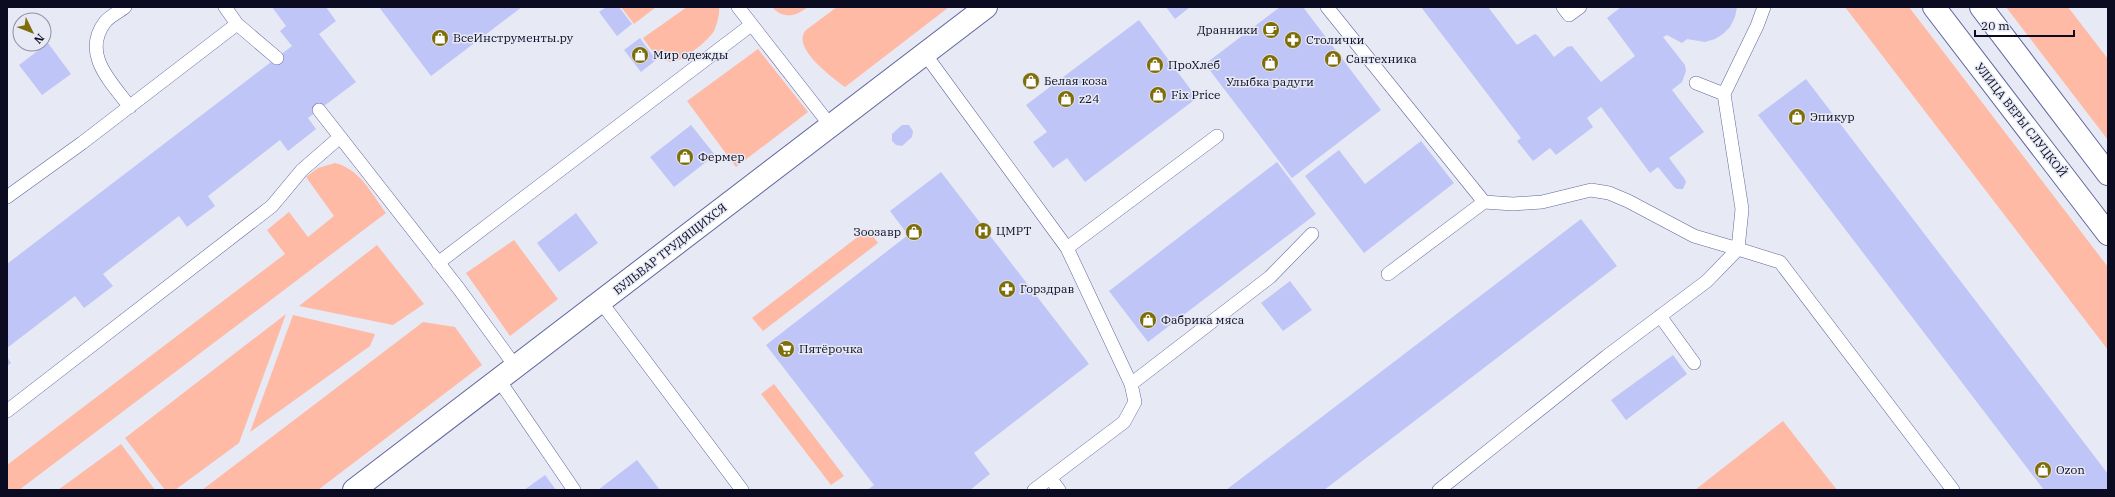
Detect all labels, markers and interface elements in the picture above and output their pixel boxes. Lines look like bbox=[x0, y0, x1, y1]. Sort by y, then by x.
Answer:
north arrow bbox=[12, 12, 52, 52]
scale bar bbox=[1975, 12, 2074, 38]
text: 20 m bbox=[1981, 18, 2010, 33]
cafe icon: Дранники bbox=[1261, 20, 1281, 40]
place label: Дранники bbox=[1197, 22, 1258, 37]
shop icon: ВсеИнструменты.ру bbox=[430, 28, 450, 48]
place label: ВсеИнструменты.ру bbox=[453, 30, 574, 45]
pharmacy icon: Столички bbox=[1283, 30, 1303, 50]
text: N bbox=[31, 31, 47, 47]
place label: Столички bbox=[1306, 32, 1364, 47]
shop icon: Мир одежды bbox=[630, 45, 650, 65]
place label: Мир одежды bbox=[653, 47, 729, 62]
shop icon: Сантехника bbox=[1323, 49, 1343, 69]
place label: Сантехника bbox=[1346, 51, 1417, 66]
shop icon: Улыбка радуги bbox=[1260, 53, 1280, 73]
shop icon: ПроХлеб bbox=[1145, 55, 1165, 75]
place label: ПроХлеб bbox=[1168, 57, 1221, 72]
street label: УЛИЦА ВЕРЫ СЛУЦКОЙ bbox=[1972, 60, 2071, 180]
shop icon: Белая коза bbox=[1021, 71, 1041, 91]
place label: Белая коза bbox=[1044, 73, 1108, 88]
place label: Улыбка радуги bbox=[1226, 74, 1314, 89]
shop icon: Fix Price bbox=[1148, 85, 1168, 105]
place label: Fix Price bbox=[1171, 87, 1221, 102]
shop icon: z24 bbox=[1056, 89, 1076, 109]
place label: z24 bbox=[1079, 91, 1100, 106]
shop icon: Эпикур bbox=[1787, 107, 1807, 127]
place label: Эпикур bbox=[1810, 109, 1854, 124]
shop icon: Фермер bbox=[675, 147, 695, 167]
place label: Фермер bbox=[698, 149, 745, 164]
street label: БУЛЬВАР ТРУДЯЩИХСЯ bbox=[610, 200, 729, 298]
hospital icon: ЦМРТ bbox=[973, 221, 993, 241]
shop icon: Зоозавр bbox=[904, 222, 924, 242]
place label: ЦМРТ bbox=[996, 223, 1031, 238]
place label: Зоозавр bbox=[853, 224, 901, 239]
pharmacy icon: Горздрав bbox=[997, 279, 1017, 299]
place label: Горздрав bbox=[1020, 281, 1075, 296]
shop icon: Фабрика мяса bbox=[1138, 310, 1158, 330]
place label: Фабрика мяса bbox=[1161, 312, 1245, 327]
supermarket icon: Пятёрочка bbox=[776, 339, 796, 359]
place label: Пятёрочка bbox=[799, 341, 864, 356]
shop icon: Ozon bbox=[2033, 460, 2053, 480]
place label: Ozon bbox=[2056, 462, 2085, 477]

